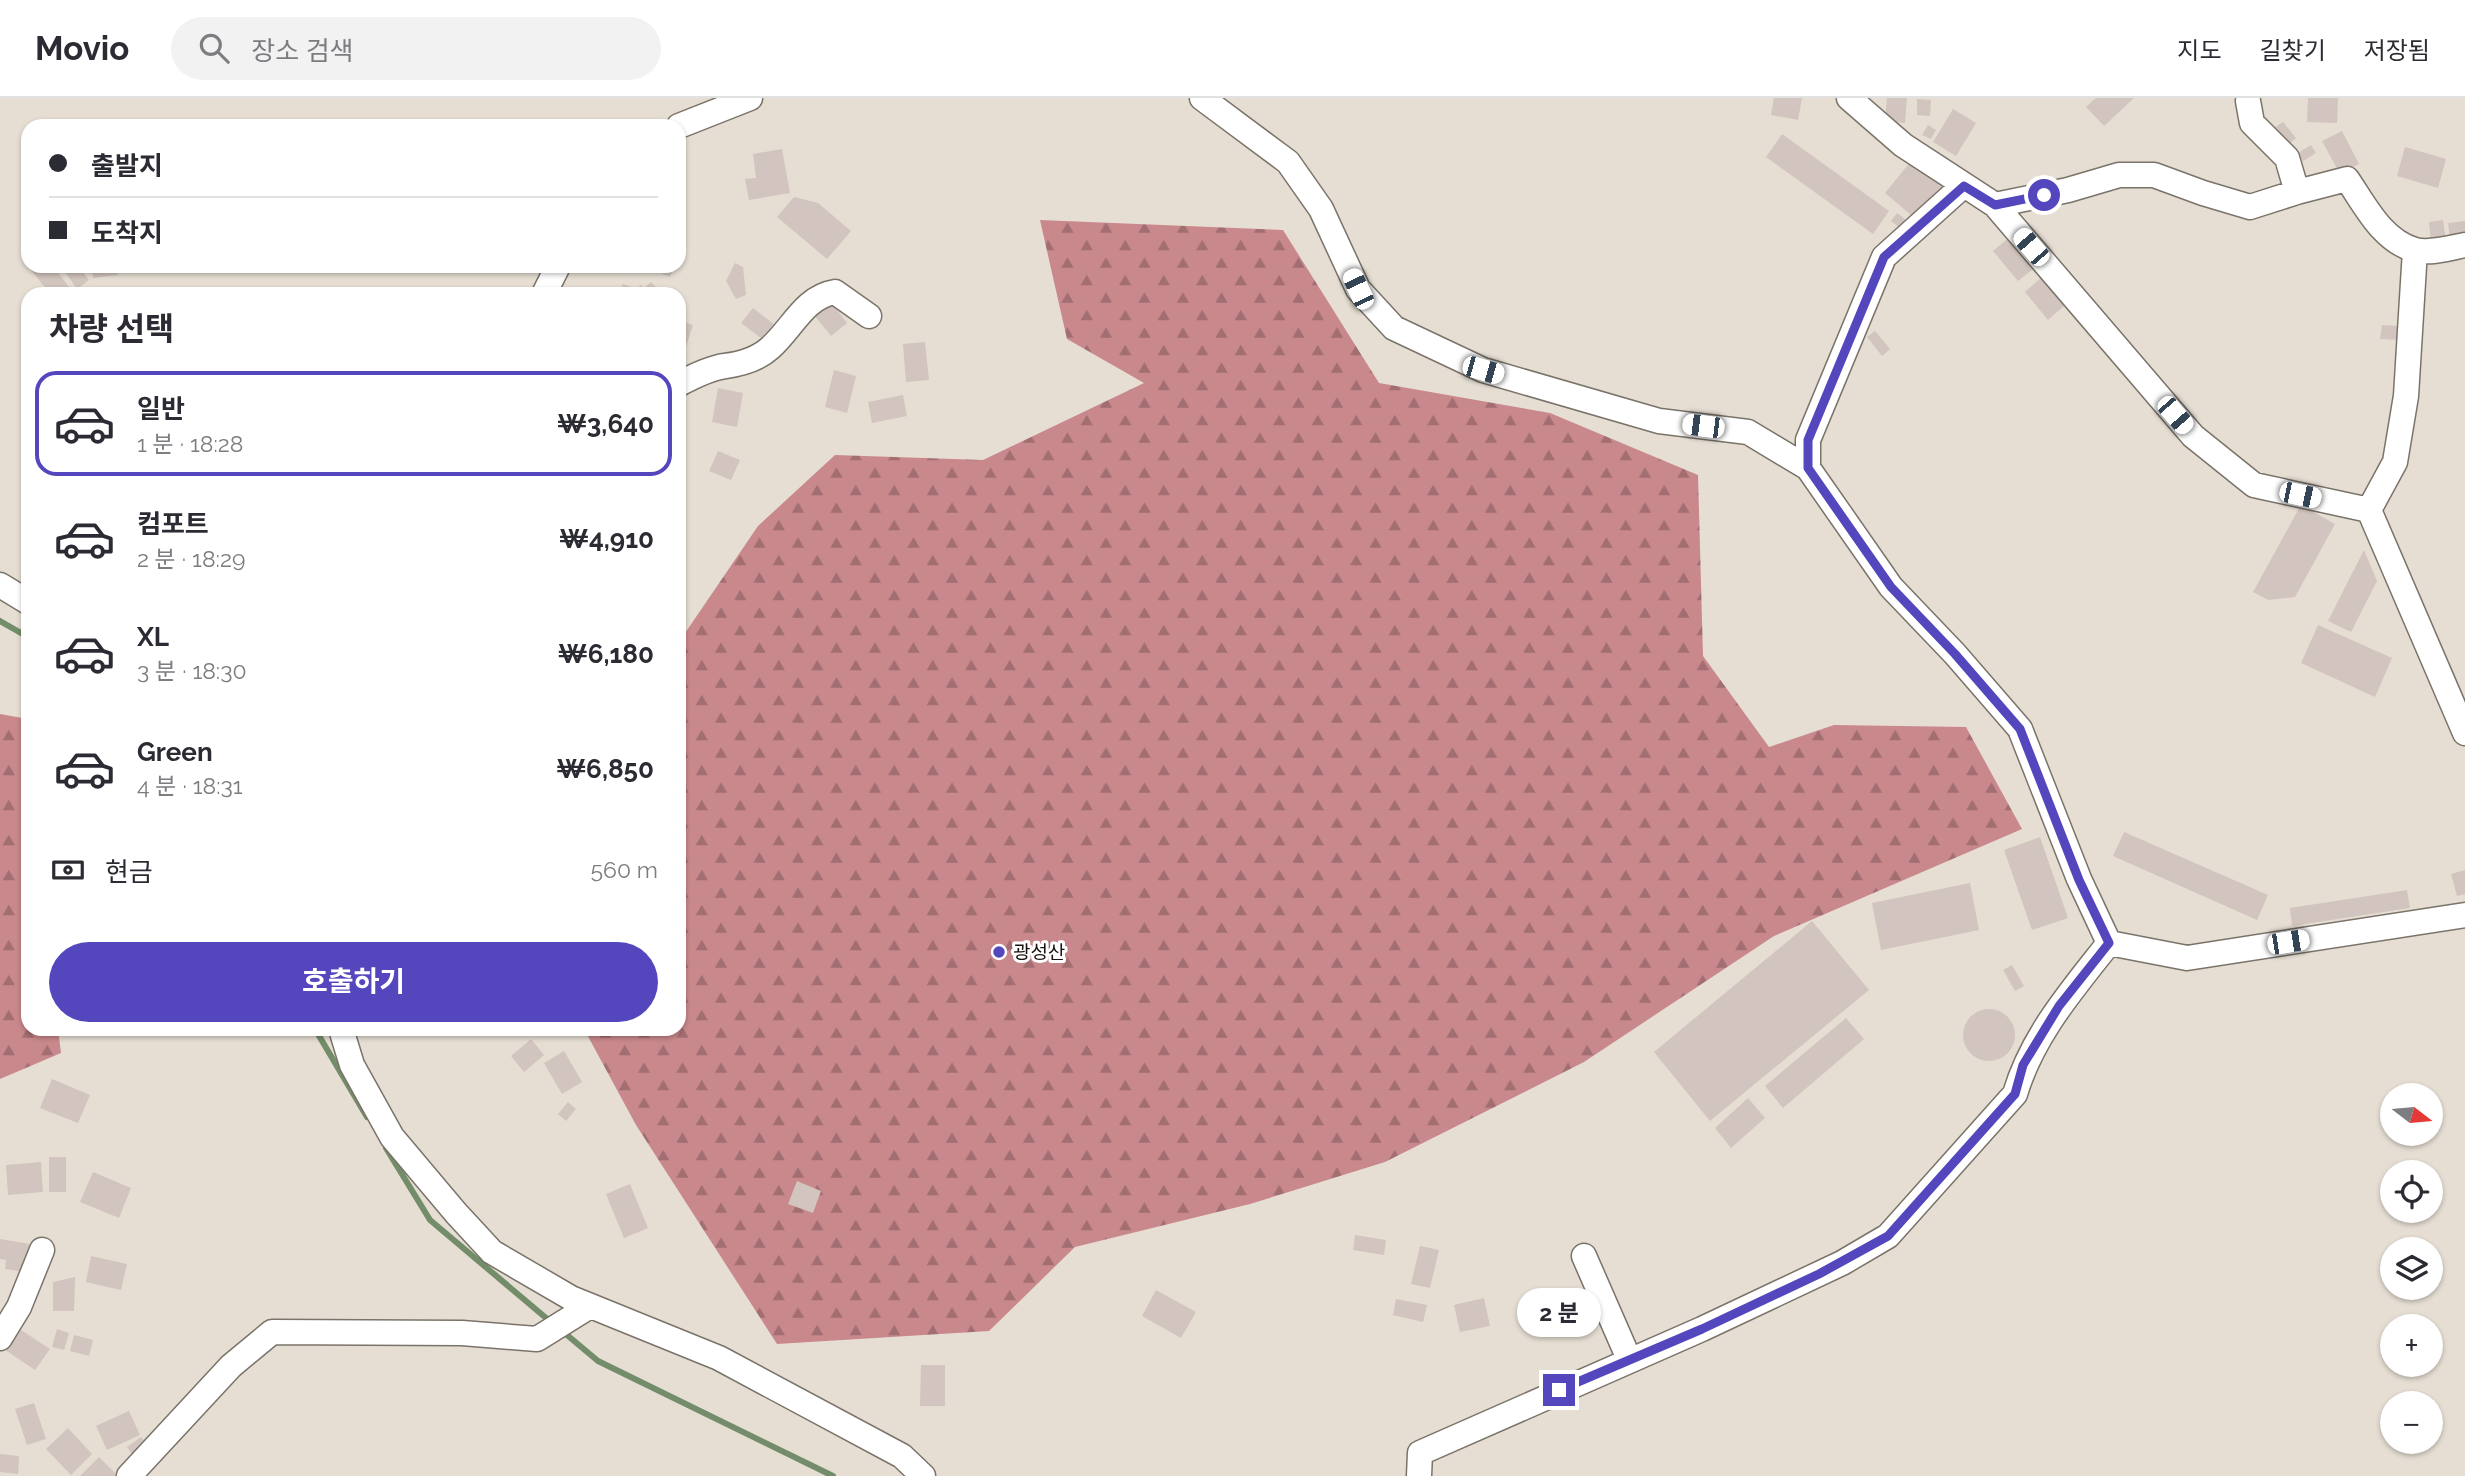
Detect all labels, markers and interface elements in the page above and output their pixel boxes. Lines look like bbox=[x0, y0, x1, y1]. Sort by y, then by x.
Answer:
search box bbox=[171, 17, 661, 80]
text: Movio bbox=[35, 29, 129, 68]
icon: search bbox=[195, 29, 233, 67]
text: 장소 검색 bbox=[251, 36, 354, 66]
text: 지도 bbox=[2177, 36, 2222, 65]
text: 길찾기 bbox=[2260, 36, 2326, 65]
text: 저장됨 bbox=[2364, 36, 2430, 65]
text: 출발지 bbox=[91, 151, 163, 181]
route start bbox=[2028, 179, 2060, 211]
text: 도착지 bbox=[91, 218, 163, 248]
car bbox=[2010, 224, 2053, 270]
car bbox=[1340, 266, 1377, 312]
text: 차량 선택 bbox=[49, 310, 174, 347]
car bbox=[1460, 354, 1507, 386]
icon: car bbox=[53, 392, 116, 455]
car bbox=[2154, 392, 2197, 438]
text: 일반 bbox=[137, 394, 185, 424]
text: ₩3,640 bbox=[557, 409, 654, 439]
car bbox=[1681, 413, 1726, 439]
text: 1 분 · 18:28 bbox=[137, 430, 243, 457]
car bbox=[2278, 480, 2323, 510]
icon: car bbox=[53, 507, 116, 570]
text: 컴포트 bbox=[137, 509, 209, 539]
text: ₩4,910 bbox=[559, 524, 654, 554]
text: 2 분 · 18:29 bbox=[137, 545, 245, 572]
icon: car bbox=[53, 622, 116, 685]
text: XL bbox=[137, 622, 169, 652]
text: ₩6,180 bbox=[558, 639, 654, 669]
text: 3 분 · 18:30 bbox=[137, 657, 247, 684]
icon: car bbox=[53, 737, 116, 800]
text: Green bbox=[137, 737, 213, 767]
text: ₩6,850 bbox=[556, 754, 654, 784]
text: 4 분 · 18:31 bbox=[137, 772, 243, 799]
icon: cash bbox=[49, 851, 87, 889]
text: 560 m bbox=[591, 856, 658, 883]
text: 현금 bbox=[105, 857, 153, 887]
car bbox=[2266, 928, 2311, 956]
place label: 광성산 bbox=[1013, 941, 1065, 963]
button: 호출하기 bbox=[49, 942, 658, 1022]
marker: 광성산 bbox=[991, 944, 1007, 960]
north arrow bbox=[2380, 1083, 2443, 1146]
map controls bbox=[2380, 1083, 2443, 1454]
button: locate bbox=[2380, 1160, 2443, 1223]
button: layers bbox=[2380, 1237, 2443, 1300]
callout: 2 분 bbox=[1517, 1288, 1601, 1338]
text: 2 분 bbox=[1539, 1299, 1579, 1326]
button: + bbox=[2380, 1314, 2443, 1377]
route end bbox=[1543, 1374, 1575, 1406]
button: − bbox=[2380, 1391, 2443, 1454]

